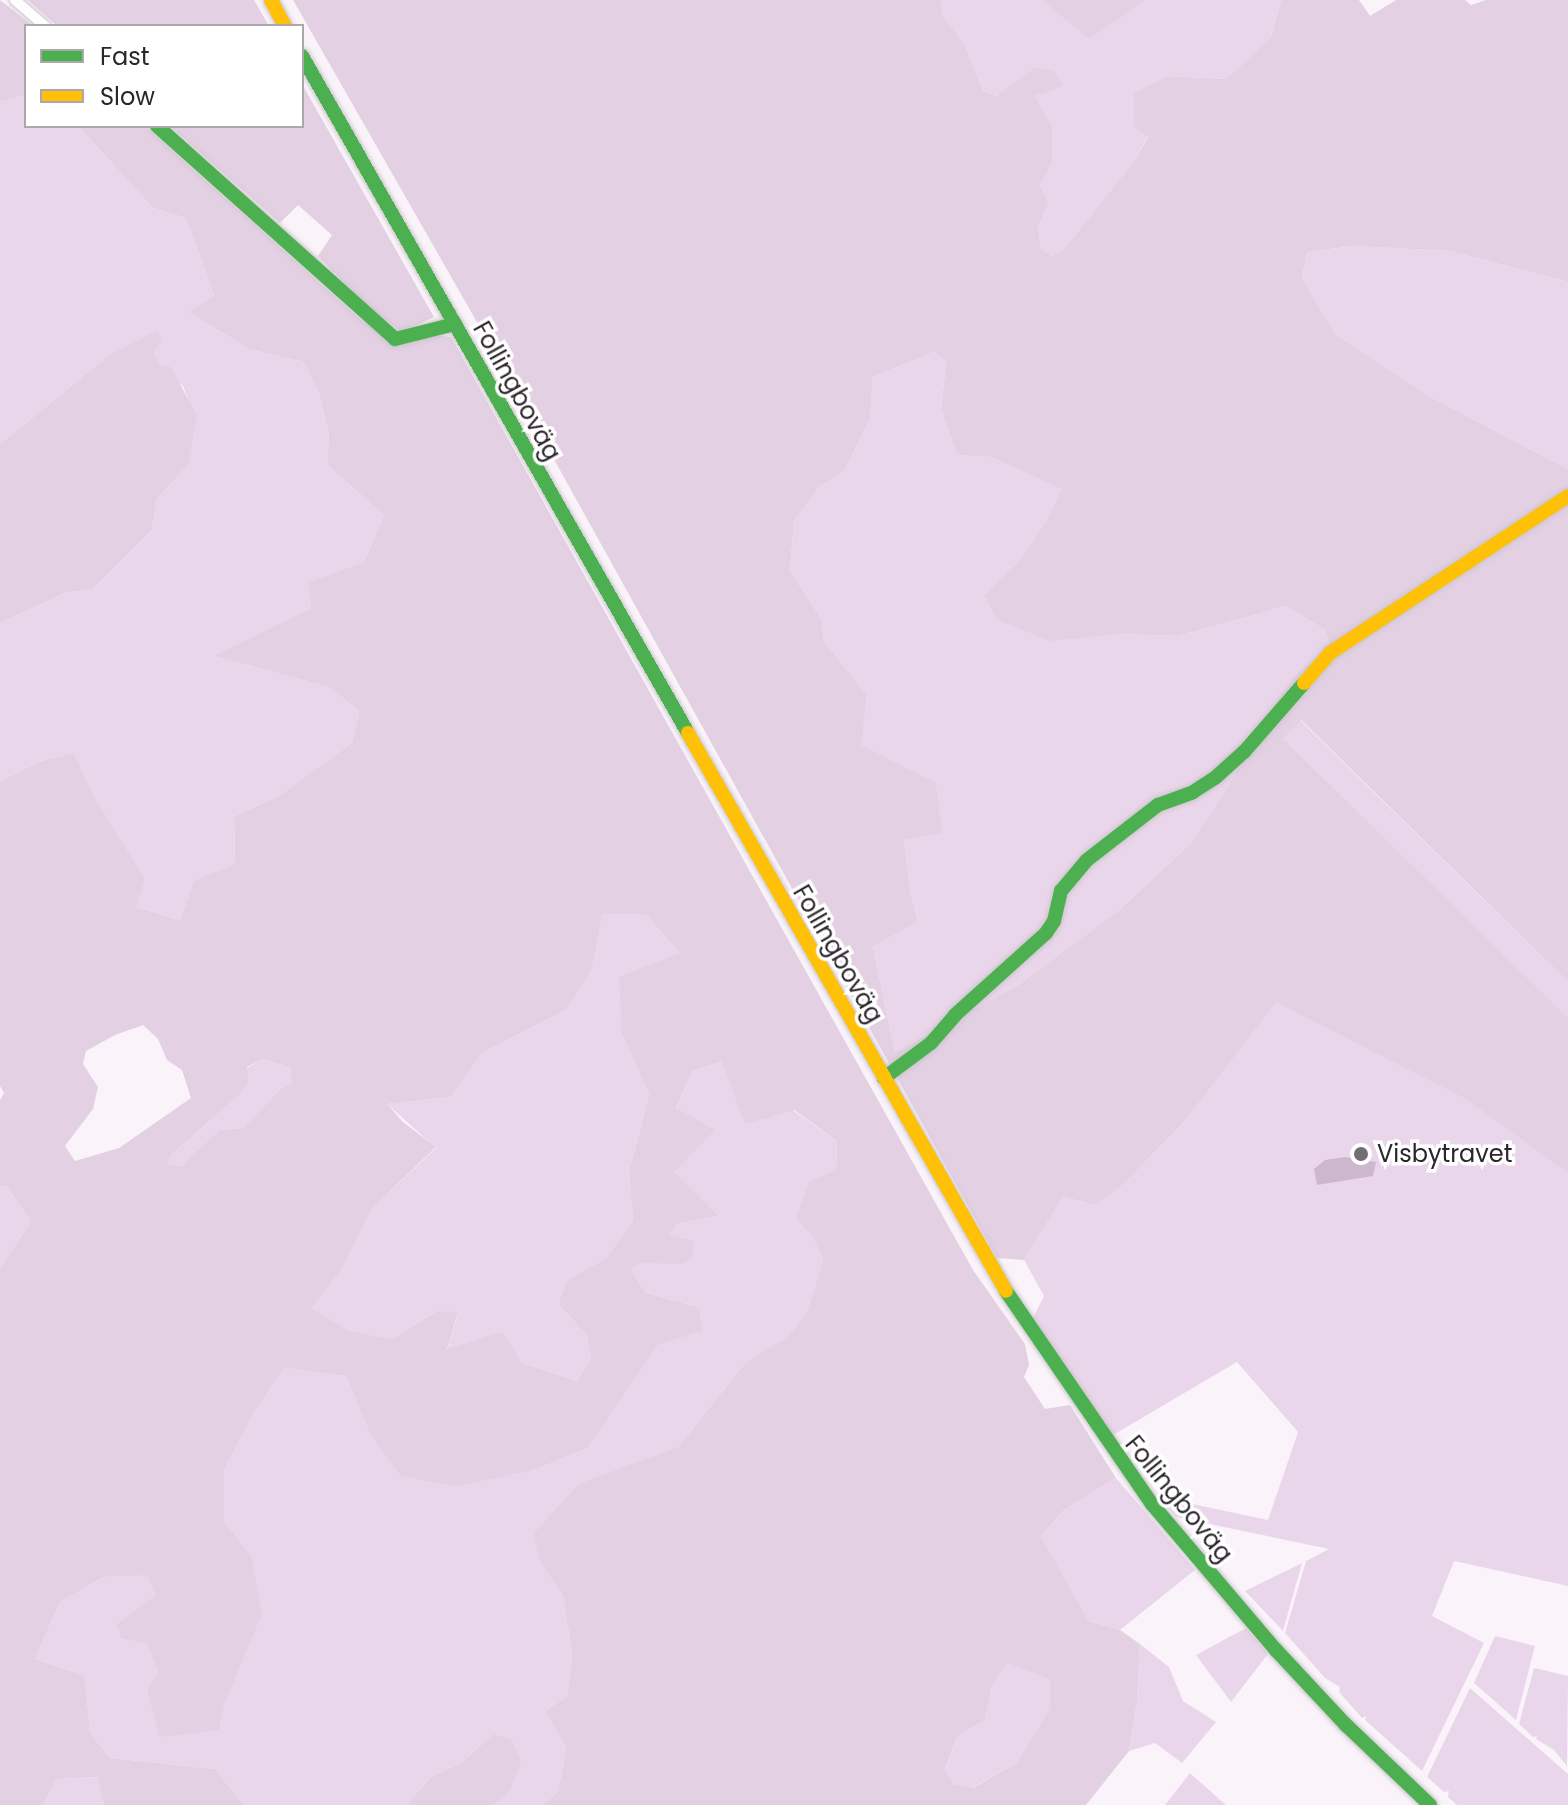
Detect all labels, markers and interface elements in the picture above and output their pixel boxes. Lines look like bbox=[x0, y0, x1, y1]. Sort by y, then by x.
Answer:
legend bbox=[24, 24, 304, 128]
text: Fast bbox=[100, 40, 150, 73]
text: Slow bbox=[100, 80, 155, 113]
street label: Follingboväg bbox=[467, 317, 567, 465]
street label: Follingboväg bbox=[787, 880, 889, 1028]
place label: Visbytravet bbox=[1377, 1140, 1512, 1168]
marker: Visbytravet bbox=[1352, 1145, 1370, 1163]
street label: Follingboväg bbox=[1119, 1430, 1239, 1568]

